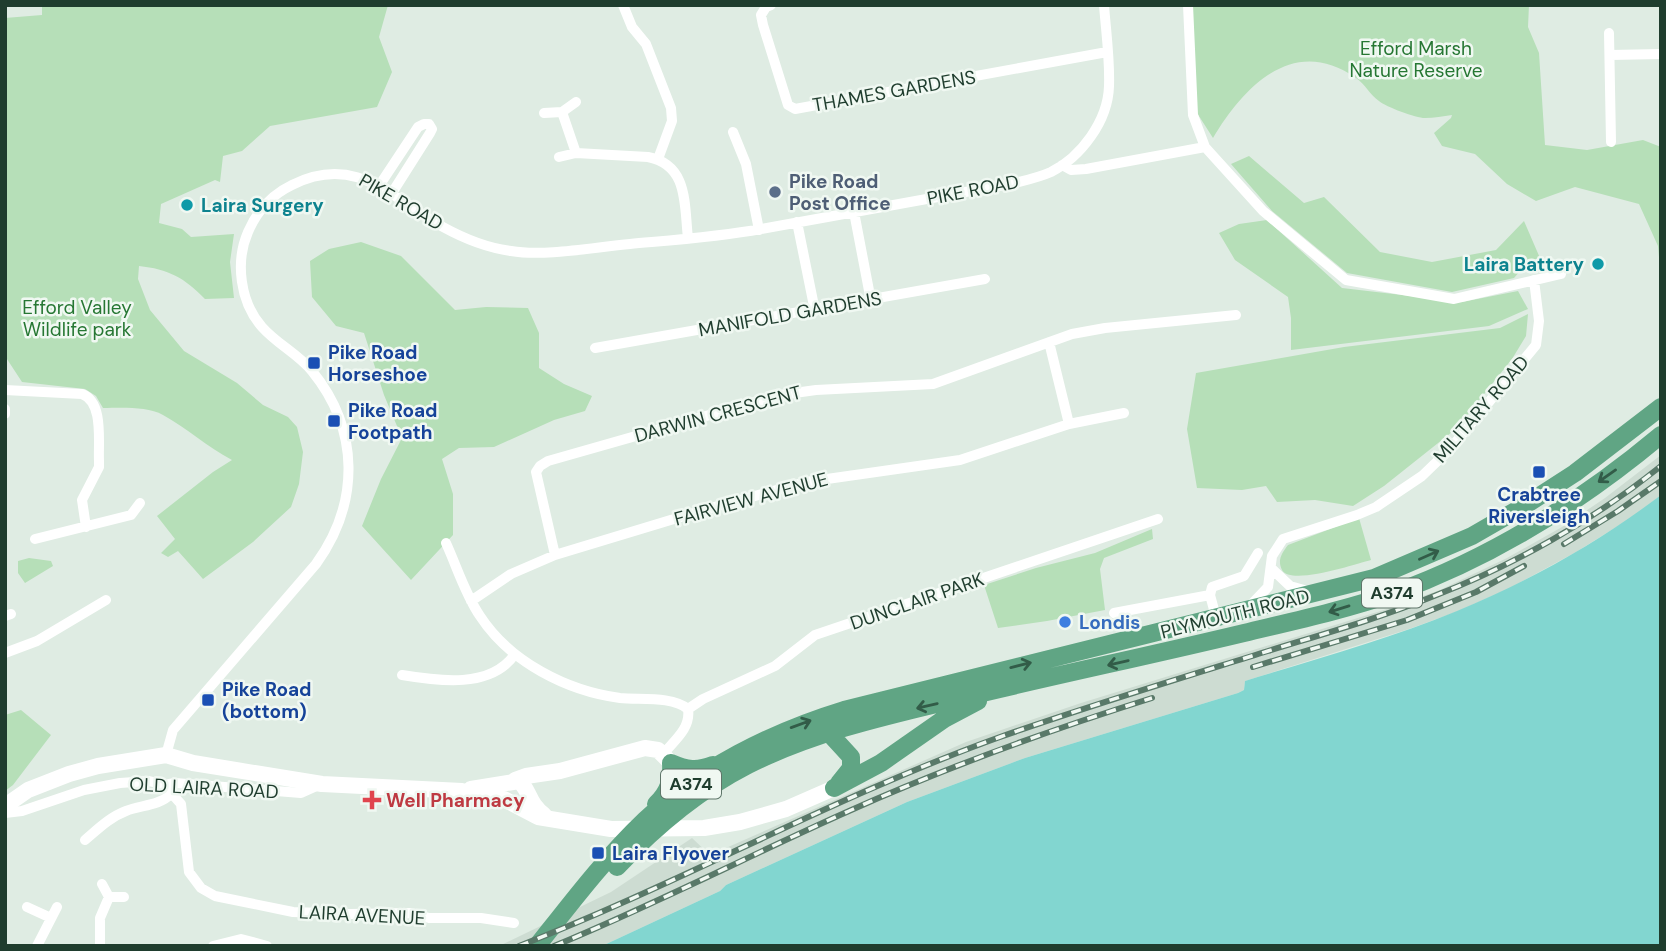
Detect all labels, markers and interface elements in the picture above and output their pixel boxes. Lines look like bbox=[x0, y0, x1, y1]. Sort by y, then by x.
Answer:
park label: Efford Marsh Nature Reserve bbox=[1349, 36, 1483, 83]
street label: THAMES GARDENS bbox=[810, 64, 978, 118]
street label: PIKE ROAD bbox=[354, 168, 448, 236]
place label: Pike Road Post Office bbox=[789, 169, 891, 216]
street label: PIKE ROAD bbox=[925, 169, 1021, 211]
marker: Pike Road Post Office bbox=[767, 184, 783, 200]
place label: Laira Surgery bbox=[201, 193, 324, 218]
marker: Laira Surgery bbox=[179, 197, 195, 213]
place label: Laira Battery bbox=[1464, 252, 1585, 277]
marker: Laira Battery bbox=[1590, 256, 1606, 272]
street label: MANIFOLD GARDENS bbox=[697, 286, 883, 342]
park label: Efford Valley Wildlife park bbox=[22, 295, 132, 342]
place label: Pike Road Horseshoe bbox=[328, 340, 427, 387]
street label: MILITARY ROAD bbox=[1428, 350, 1534, 468]
marker: Pike Road Horseshoe bbox=[306, 355, 322, 371]
street label: DARWIN CRESCENT bbox=[632, 380, 804, 448]
place label: Pike Road Footpath bbox=[348, 398, 438, 445]
marker: Pike Road Footpath bbox=[326, 413, 342, 429]
marker: Crabtree Riversleigh bbox=[1531, 464, 1547, 480]
street label: FAIRVIEW AVENUE bbox=[671, 466, 831, 532]
one-way arrow bbox=[1598, 469, 1617, 483]
place label: Crabtree Riversleigh bbox=[1488, 482, 1590, 529]
one-way arrow bbox=[1417, 548, 1439, 561]
street label: DUNCLAIR PARK bbox=[847, 566, 987, 636]
road number: A374 bbox=[1362, 578, 1422, 608]
street label: PLYMOUTH ROAD bbox=[1158, 583, 1312, 645]
one-way arrow bbox=[1328, 604, 1350, 617]
place label: Londis bbox=[1079, 610, 1140, 635]
marker: Londis bbox=[1057, 614, 1073, 630]
one-way arrow bbox=[1107, 657, 1130, 671]
one-way arrow bbox=[1009, 658, 1031, 671]
place label: Pike Road (bottom) bbox=[222, 677, 312, 724]
marker: Pike Road (bottom) bbox=[200, 692, 216, 708]
one-way arrow bbox=[916, 700, 938, 713]
one-way arrow bbox=[789, 716, 811, 729]
road number: A374 bbox=[661, 770, 721, 798]
street label: OLD LAIRA ROAD bbox=[129, 772, 279, 804]
place label: Well Pharmacy bbox=[386, 788, 525, 813]
marker: Well Pharmacy bbox=[364, 792, 380, 808]
place label: Laira Flyover bbox=[612, 841, 729, 866]
marker: Laira Flyover bbox=[590, 845, 606, 861]
street label: LAIRA AVENUE bbox=[298, 899, 426, 931]

